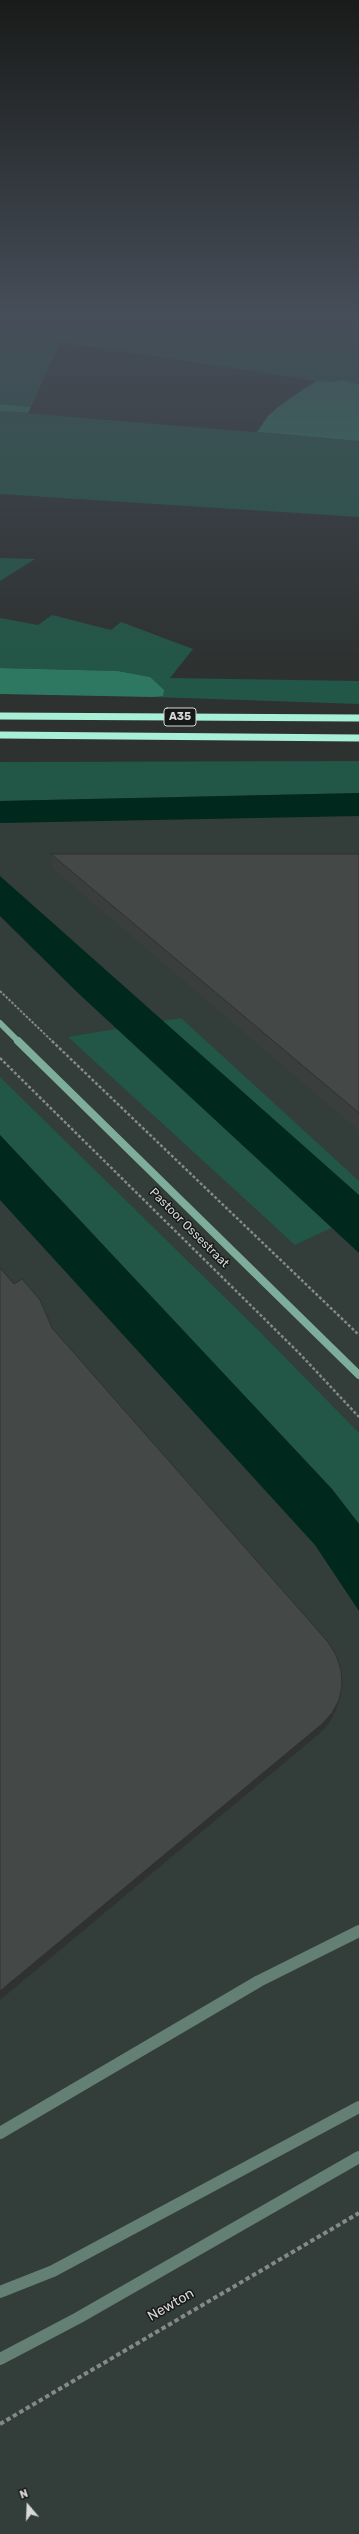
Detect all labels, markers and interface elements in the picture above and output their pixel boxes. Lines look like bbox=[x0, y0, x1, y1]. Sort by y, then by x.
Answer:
road number: A35 bbox=[164, 708, 196, 726]
street label: Pastoor Ossestraat bbox=[146, 1185, 232, 1271]
street label: Newton bbox=[145, 2285, 197, 2325]
north arrow bbox=[8, 2486, 48, 2526]
text: N bbox=[18, 2487, 30, 2502]

